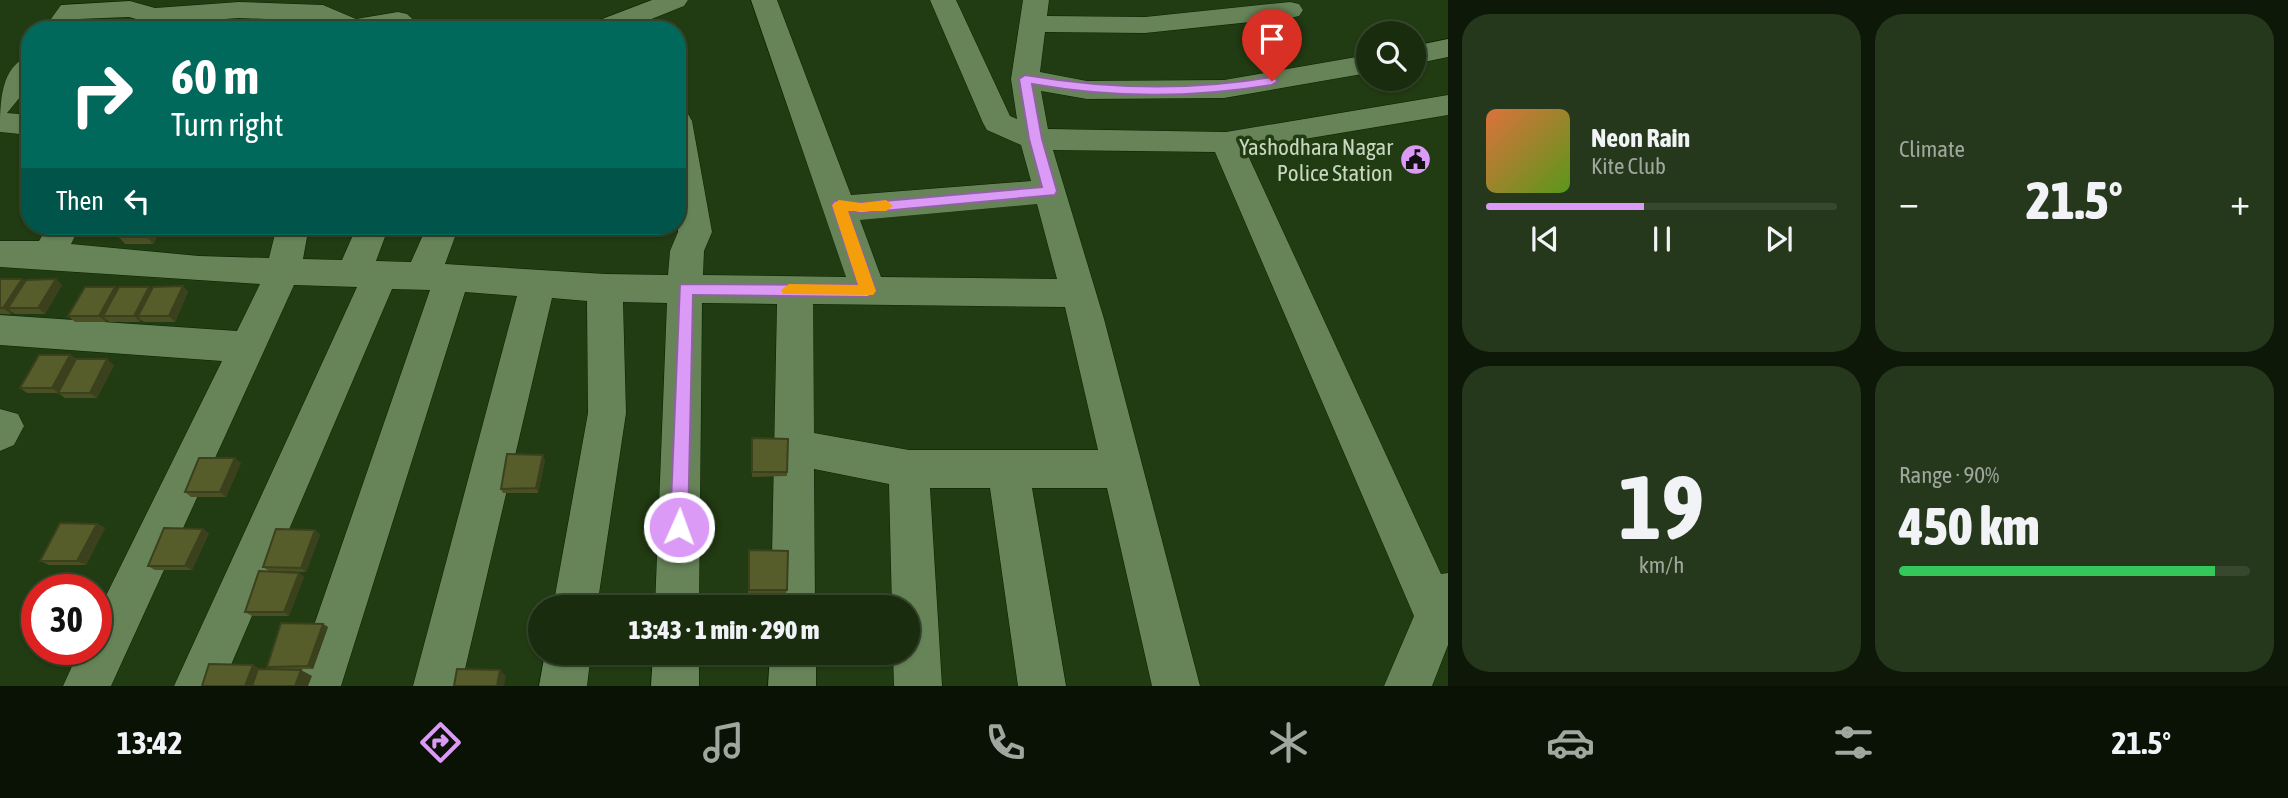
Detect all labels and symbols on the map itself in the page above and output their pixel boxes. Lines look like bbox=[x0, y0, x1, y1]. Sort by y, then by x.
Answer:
pin bbox=[1242, 9, 1302, 81]
place label: Yashodhara Nagar Police Station bbox=[1239, 134, 1394, 186]
public building icon: Yashodhara Nagar Police Station bbox=[1399, 143, 1433, 177]
position arrow bbox=[642, 490, 716, 564]
speed limit sign: 30 bbox=[21, 574, 112, 665]

